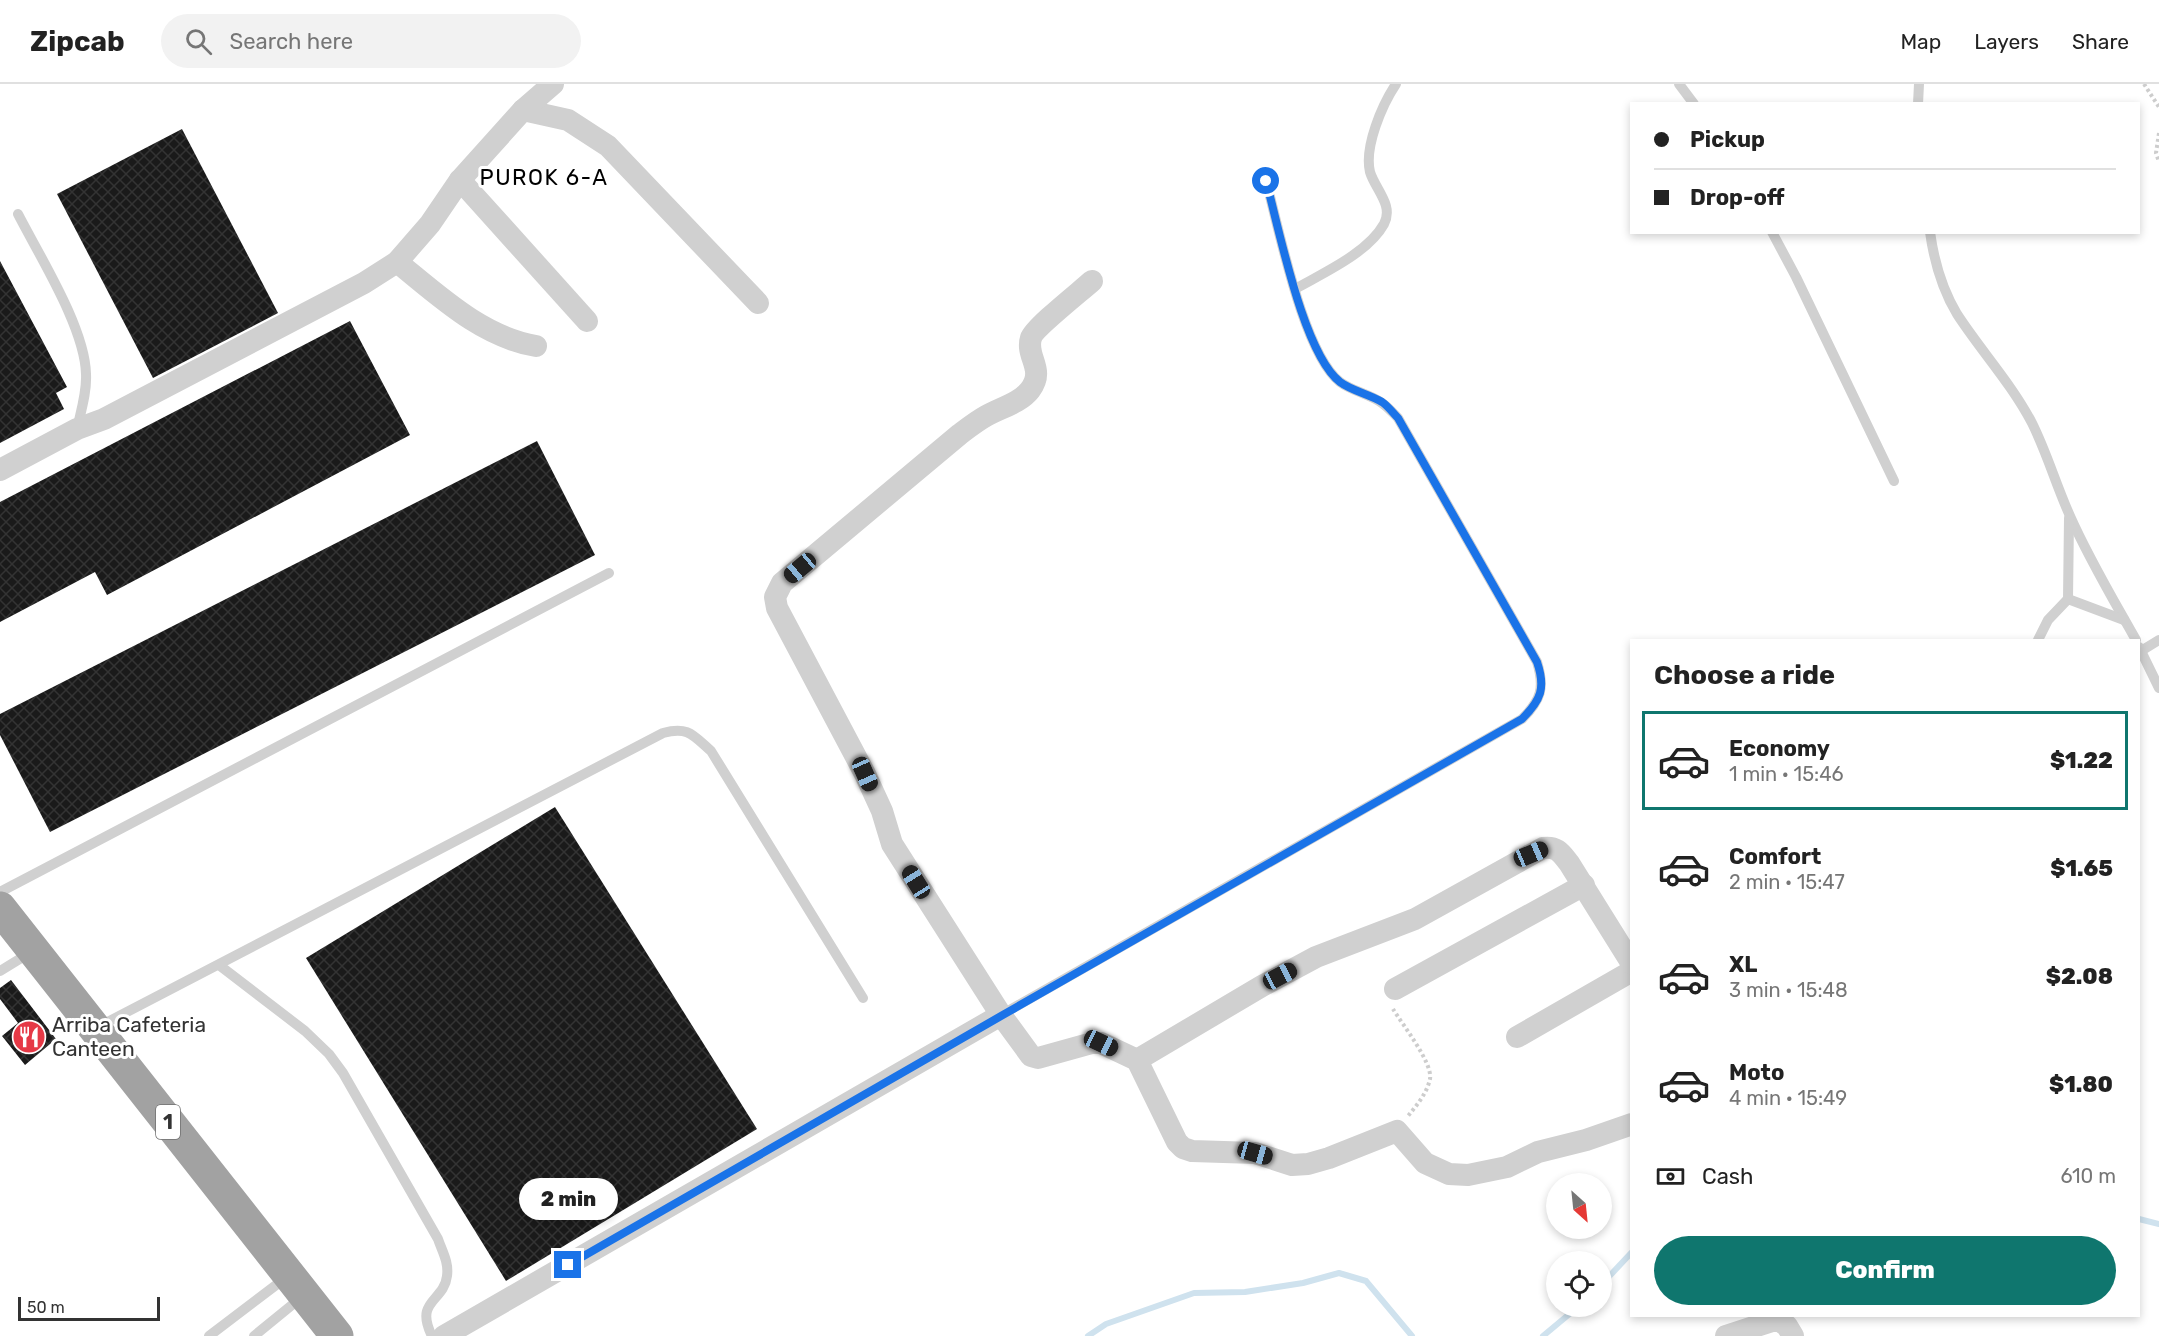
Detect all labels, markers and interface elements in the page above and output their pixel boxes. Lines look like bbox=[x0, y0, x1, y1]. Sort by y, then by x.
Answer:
search box bbox=[161, 14, 581, 68]
text: Zipcab bbox=[30, 25, 125, 58]
icon: search bbox=[182, 25, 215, 58]
text: Search here bbox=[230, 28, 353, 55]
text: Map bbox=[1900, 29, 1941, 54]
text: Layers bbox=[1974, 29, 2039, 54]
text: Share bbox=[2072, 29, 2129, 54]
text: Pickup bbox=[1690, 126, 1765, 153]
district label: PUROK 6-A bbox=[480, 164, 608, 191]
route start bbox=[1252, 167, 1279, 194]
text: Drop-off bbox=[1690, 184, 1785, 211]
car bbox=[780, 550, 820, 586]
text: Choose a ride bbox=[1654, 659, 1835, 691]
icon: car bbox=[1657, 734, 1711, 788]
text: Economy bbox=[1729, 735, 1830, 762]
text: $1.22 bbox=[2050, 747, 2113, 774]
car bbox=[849, 754, 881, 794]
text: 1 min · 15:46 bbox=[1729, 762, 1844, 786]
car bbox=[1511, 839, 1551, 869]
icon: car bbox=[1657, 842, 1711, 896]
text: Comfort bbox=[1729, 843, 1821, 870]
text: $1.65 bbox=[2050, 855, 2113, 882]
car bbox=[899, 862, 933, 902]
text: 2 min · 15:47 bbox=[1729, 870, 1845, 894]
icon: car bbox=[1657, 950, 1711, 1004]
text: XL bbox=[1729, 951, 1757, 978]
car bbox=[1260, 960, 1300, 992]
text: $2.08 bbox=[2046, 963, 2113, 990]
text: 3 min · 15:48 bbox=[1729, 978, 1848, 1002]
place label: Arriba Cafeteria Canteen bbox=[52, 1012, 206, 1061]
restaurant icon: Arriba Cafeteria Canteen bbox=[11, 1019, 47, 1055]
car bbox=[1081, 1027, 1121, 1059]
icon: car bbox=[1657, 1058, 1711, 1112]
text: Moto bbox=[1729, 1059, 1784, 1086]
text: $1.80 bbox=[2049, 1071, 2113, 1098]
text: 4 min · 15:49 bbox=[1729, 1086, 1847, 1110]
road number: 1 bbox=[156, 1105, 180, 1139]
car bbox=[1235, 1139, 1275, 1167]
icon: cash bbox=[1654, 1160, 1687, 1193]
text: Cash bbox=[1702, 1163, 1753, 1190]
text: 610 m bbox=[2060, 1164, 2116, 1188]
north arrow bbox=[1546, 1173, 1612, 1239]
map controls bbox=[1546, 1173, 1612, 1317]
callout: 2 min bbox=[518, 1178, 618, 1220]
text: 2 min bbox=[541, 1187, 596, 1211]
button: Confirm bbox=[1654, 1236, 2116, 1305]
route end bbox=[554, 1251, 581, 1278]
button: locate bbox=[1546, 1251, 1612, 1317]
scale bar bbox=[18, 1294, 160, 1322]
text: 50 m bbox=[27, 1298, 65, 1317]

